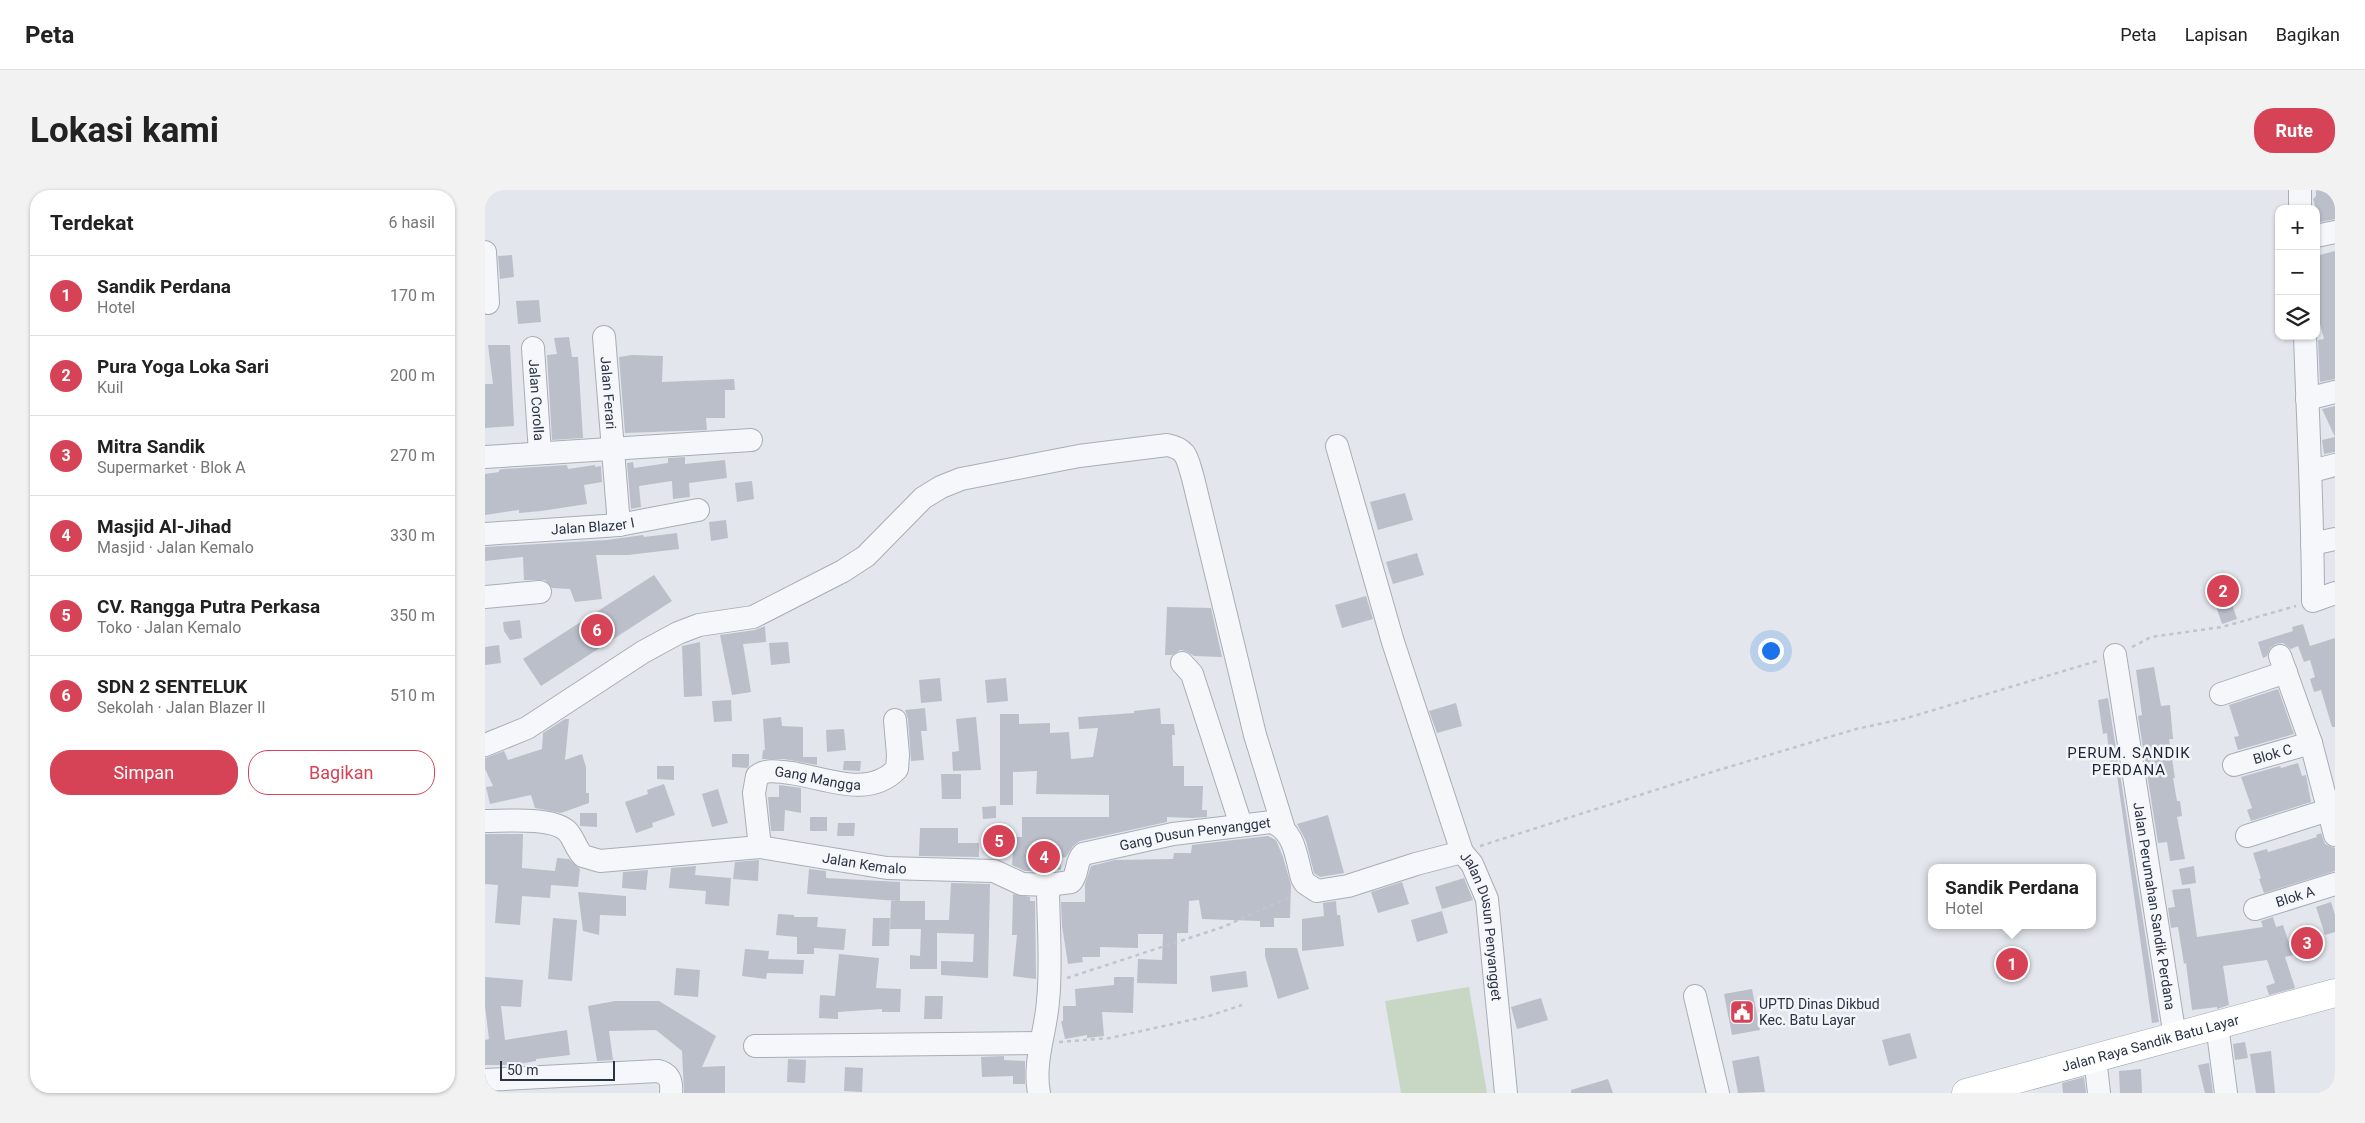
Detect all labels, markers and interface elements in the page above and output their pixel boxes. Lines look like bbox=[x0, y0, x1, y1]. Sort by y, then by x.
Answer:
text: Peta bbox=[25, 21, 74, 49]
text: Peta bbox=[2120, 24, 2157, 45]
text: Lapisan bbox=[2185, 24, 2248, 45]
text: Bagikan bbox=[2276, 24, 2340, 45]
button: Rute bbox=[2254, 108, 2335, 153]
text: Lokasi kami bbox=[30, 110, 219, 151]
map controls bbox=[2275, 205, 2320, 340]
button: + bbox=[2275, 205, 2320, 250]
text: Terdekat bbox=[50, 211, 134, 235]
text: 6 hasil bbox=[388, 213, 435, 232]
button: − bbox=[2275, 250, 2320, 295]
text: Sandik Perdana bbox=[97, 275, 231, 298]
text: 1 bbox=[61, 286, 71, 305]
text: 170 m bbox=[390, 286, 435, 305]
button: layers bbox=[2275, 295, 2320, 340]
text: Hotel bbox=[97, 298, 135, 317]
text: Pura Yoga Loka Sari bbox=[97, 355, 269, 378]
street label: Jalan Ferari bbox=[598, 356, 619, 430]
street label: Jalan Corolla bbox=[526, 359, 547, 441]
text: 2 bbox=[61, 366, 71, 385]
text: 200 m bbox=[390, 366, 435, 385]
text: Kuil bbox=[97, 378, 123, 397]
text: Mitra Sandik bbox=[97, 435, 205, 458]
text: 3 bbox=[61, 446, 71, 465]
text: 270 m bbox=[390, 446, 435, 465]
text: Supermarket · Blok A bbox=[97, 458, 246, 477]
street label: Jalan Blazer I bbox=[550, 514, 636, 538]
text: Masjid Al-Jihad bbox=[97, 515, 231, 538]
text: 4 bbox=[61, 526, 71, 545]
text: 330 m bbox=[390, 526, 435, 545]
text: Masjid · Jalan Kemalo bbox=[97, 538, 254, 557]
pin: 2 bbox=[2207, 572, 2239, 610]
text: CV. Rangga Putra Perkasa bbox=[97, 595, 320, 618]
text: 5 bbox=[61, 606, 71, 625]
text: 350 m bbox=[390, 606, 435, 625]
pin: 6 bbox=[581, 611, 613, 649]
text: Toko · Jalan Kemalo bbox=[97, 618, 241, 637]
your location bbox=[1758, 638, 1784, 664]
text: SDN 2 SENTELUK bbox=[97, 675, 247, 698]
text: 6 bbox=[61, 686, 71, 705]
text: 510 m bbox=[390, 686, 435, 705]
text: Sekolah · Jalan Blazer II bbox=[97, 698, 266, 717]
street label: Blok C bbox=[2251, 741, 2294, 767]
district label: PERUM. SANDIK PERDANA bbox=[2067, 744, 2191, 779]
button: Simpan bbox=[50, 750, 238, 795]
button: Bagikan bbox=[248, 750, 435, 795]
street label: Gang Mangga bbox=[774, 763, 861, 793]
street label: Jalan Perumahan Sandik Perdana bbox=[2130, 801, 2179, 1011]
street label: Gang Dusun Penyangget bbox=[1118, 814, 1272, 854]
pin: 5 bbox=[983, 822, 1015, 860]
pin: 4 bbox=[1028, 838, 1060, 876]
street label: Jalan Dusun Penyangget bbox=[1457, 848, 1505, 1002]
street label: Jalan Kemalo bbox=[821, 849, 907, 877]
popup bbox=[1928, 864, 2096, 929]
text: Sandik Perdana bbox=[1945, 876, 2079, 899]
street label: Blok A bbox=[2274, 883, 2316, 910]
text: Hotel bbox=[1945, 899, 1983, 918]
pin: 3 bbox=[2291, 924, 2323, 962]
pin: 1 bbox=[1996, 945, 2028, 983]
place label: UPTD Dinas Dikbud Kec. Batu Layar bbox=[1759, 996, 1880, 1028]
public building icon: UPTD Dinas Dikbud Kec. Batu Layar bbox=[1729, 999, 1755, 1025]
street label: Jalan Raya Sandik Batu Layar bbox=[2060, 1011, 2241, 1075]
scale bar bbox=[500, 1058, 615, 1081]
text: 50 m bbox=[507, 1062, 539, 1078]

